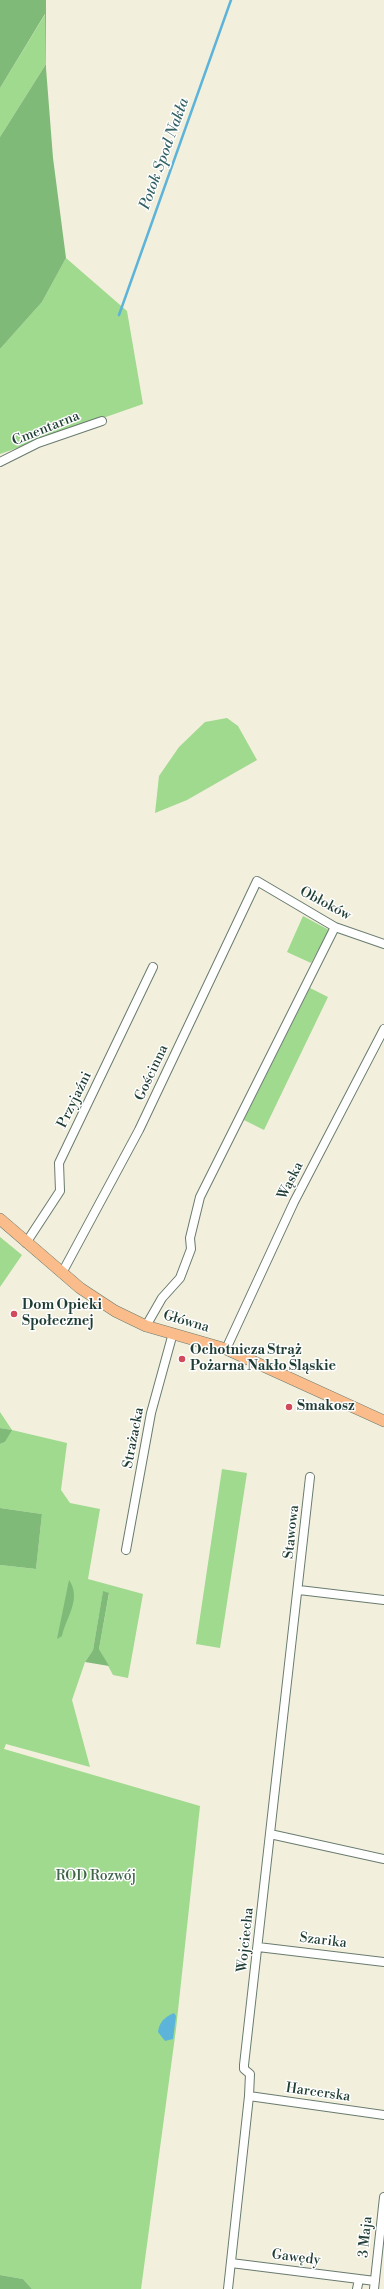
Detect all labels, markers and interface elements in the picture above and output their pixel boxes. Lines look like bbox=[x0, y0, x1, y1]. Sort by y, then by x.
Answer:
water label: Potok Spod Nakła bbox=[137, 96, 193, 212]
street label: Cmentarna bbox=[10, 408, 82, 450]
street label: Obłoków bbox=[297, 884, 353, 924]
street label: Gościnna bbox=[132, 1042, 172, 1104]
street label: Przyjaźni bbox=[54, 1069, 96, 1131]
street label: Wąska bbox=[274, 1159, 308, 1203]
place label: Dom Opieki Społecznej bbox=[22, 1298, 102, 1330]
street label: Główna bbox=[161, 1307, 211, 1337]
marker: Dom Opieki Społecznej bbox=[9, 1309, 19, 1319]
place label: Ochotnicza Straż Pożarna Nakło Śląskie bbox=[190, 1343, 336, 1376]
marker: Ochotnicza Straż Pożarna Nakło Śląskie bbox=[177, 1354, 187, 1364]
place label: Smakosz bbox=[297, 1399, 355, 1415]
marker: Smakosz bbox=[284, 1402, 294, 1412]
street label: Strażacka bbox=[120, 1406, 148, 1470]
street label: Stawowa bbox=[281, 1504, 303, 1560]
park label: ROD Rozwój bbox=[56, 1869, 136, 1885]
street label: Wojciecha bbox=[234, 1907, 258, 1973]
street label: Szarika bbox=[298, 1930, 348, 1952]
street label: Harcerska bbox=[284, 2080, 352, 2106]
street label: 3 Maja bbox=[355, 2215, 377, 2259]
street label: Gawędy bbox=[271, 2247, 321, 2269]

